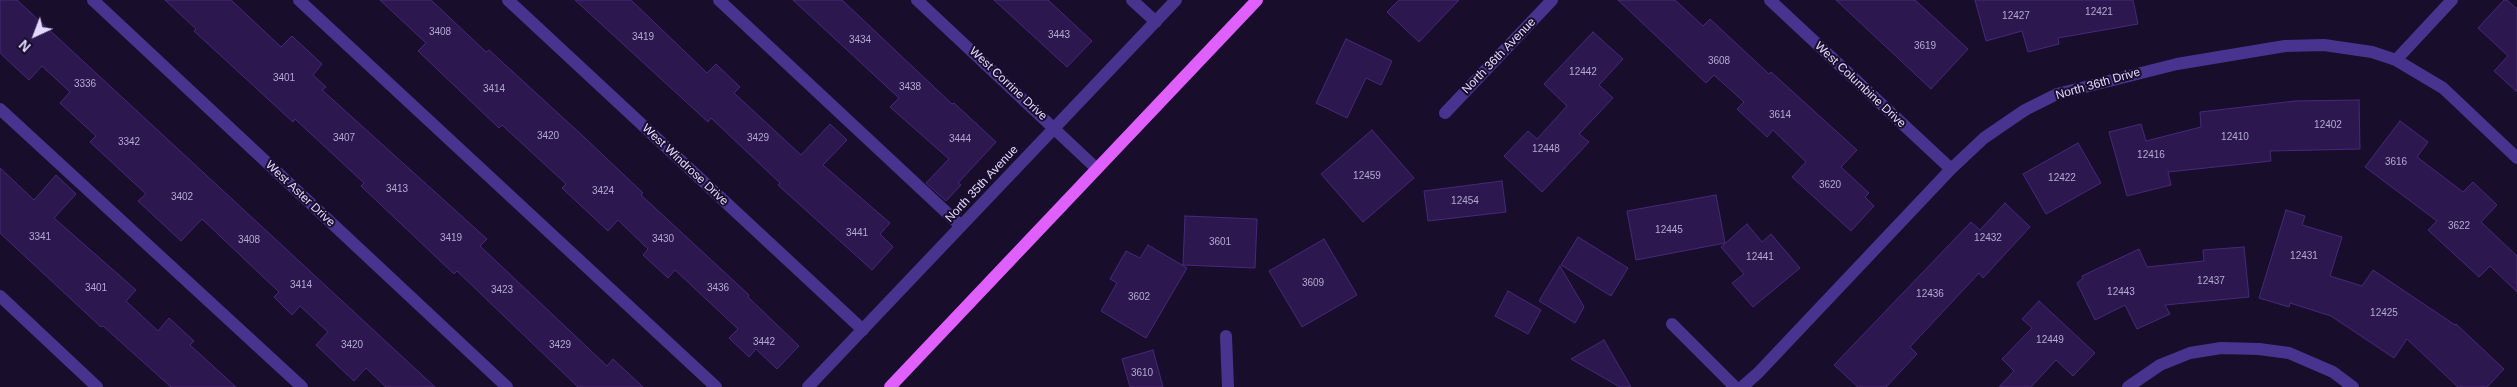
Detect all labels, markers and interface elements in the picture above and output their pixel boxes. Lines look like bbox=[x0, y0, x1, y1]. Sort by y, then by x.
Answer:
house number: 12421 bbox=[2085, 6, 2113, 18]
north arrow bbox=[10, 10, 60, 60]
house number: 12427 bbox=[2002, 10, 2030, 22]
street label: North 36th Avenue bbox=[1459, 15, 1539, 97]
house number: 3408 bbox=[429, 26, 451, 38]
house number: 3443 bbox=[1048, 29, 1070, 41]
house number: 3419 bbox=[632, 31, 654, 43]
house number: 3434 bbox=[849, 34, 871, 46]
text: N bbox=[16, 37, 34, 55]
street label: West Columbine Drive bbox=[1812, 39, 1908, 131]
house number: 3619 bbox=[1914, 40, 1936, 52]
street label: West Corrine Drive bbox=[966, 44, 1050, 124]
house number: 3608 bbox=[1708, 55, 1730, 67]
street label: North 36th Drive bbox=[2054, 65, 2142, 103]
house number: 12442 bbox=[1569, 66, 1597, 78]
house number: 3401 bbox=[273, 72, 295, 84]
house number: 3336 bbox=[74, 78, 96, 90]
house number: 3438 bbox=[899, 81, 921, 93]
house number: 3414 bbox=[483, 83, 505, 95]
house number: 3614 bbox=[1769, 109, 1791, 121]
house number: 12402 bbox=[2314, 119, 2342, 131]
street label: West Windrose Drive bbox=[639, 121, 731, 209]
house number: 3420 bbox=[537, 130, 559, 142]
house number: 12410 bbox=[2221, 131, 2249, 143]
house number: 3407 bbox=[333, 132, 355, 144]
house number: 3429 bbox=[747, 132, 769, 144]
house number: 3444 bbox=[949, 133, 971, 145]
house number: 3342 bbox=[118, 136, 140, 148]
street label: North 35th Avenue bbox=[943, 143, 1021, 225]
house number: 12448 bbox=[1532, 143, 1560, 155]
house number: 12416 bbox=[2137, 149, 2165, 161]
house number: 3616 bbox=[2385, 156, 2407, 168]
street label: West Aster Drive bbox=[262, 158, 338, 230]
house number: 12459 bbox=[1353, 170, 1381, 182]
house number: 12422 bbox=[2048, 172, 2076, 184]
house number: 3620 bbox=[1819, 179, 1841, 191]
house number: 3413 bbox=[386, 183, 408, 195]
house number: 3424 bbox=[592, 185, 614, 197]
house number: 3402 bbox=[171, 191, 193, 203]
house number: 12454 bbox=[1451, 195, 1479, 207]
house number: 3622 bbox=[2448, 220, 2470, 232]
house number: 12445 bbox=[1655, 224, 1683, 236]
house number: 3441 bbox=[846, 227, 868, 239]
house number: 3341 bbox=[29, 231, 51, 243]
house number: 3419 bbox=[440, 232, 462, 244]
house number: 12432 bbox=[1974, 232, 2002, 244]
house number: 3430 bbox=[652, 233, 674, 245]
house number: 3408 bbox=[238, 234, 260, 246]
house number: 3601 bbox=[1209, 236, 1231, 248]
house number: 12431 bbox=[2290, 250, 2318, 262]
house number: 12441 bbox=[1746, 251, 1774, 263]
house number: 12437 bbox=[2197, 275, 2225, 287]
house number: 3609 bbox=[1302, 277, 1324, 289]
house number: 3414 bbox=[290, 279, 312, 291]
house number: 3401 bbox=[85, 282, 107, 294]
house number: 3436 bbox=[707, 282, 729, 294]
house number: 3423 bbox=[491, 284, 513, 296]
house number: 12443 bbox=[2107, 286, 2135, 298]
house number: 12436 bbox=[1916, 288, 1944, 300]
house number: 3602 bbox=[1128, 291, 1150, 303]
house number: 12425 bbox=[2370, 307, 2398, 319]
house number: 12449 bbox=[2036, 334, 2064, 346]
house number: 3442 bbox=[753, 336, 775, 348]
house number: 3420 bbox=[341, 339, 363, 351]
house number: 3429 bbox=[549, 339, 571, 351]
house number: 3610 bbox=[1131, 367, 1153, 379]

